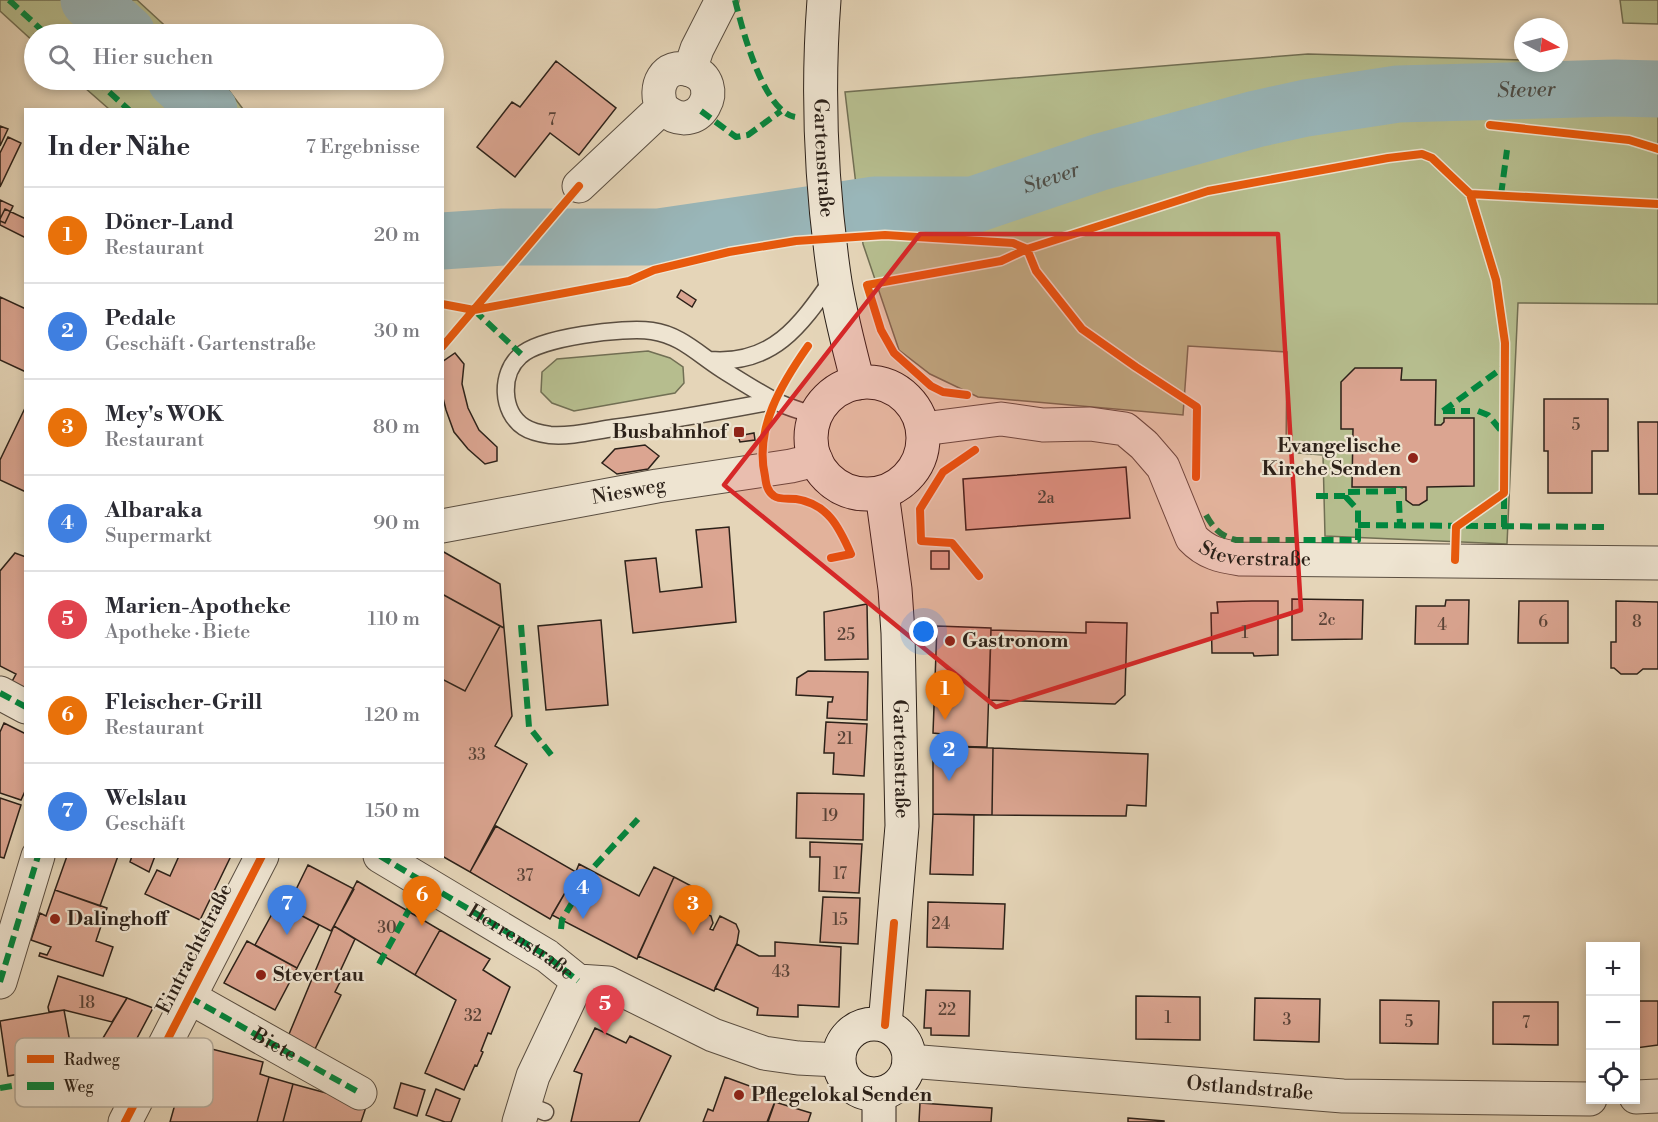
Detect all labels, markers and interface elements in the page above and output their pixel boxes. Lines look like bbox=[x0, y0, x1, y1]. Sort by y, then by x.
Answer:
north arrow bbox=[1514, 18, 1568, 72]
search box bbox=[24, 24, 444, 90]
icon: search bbox=[45, 41, 78, 74]
text: Hier suchen bbox=[93, 44, 213, 71]
water label: Stever bbox=[1497, 77, 1557, 104]
street label: Gartenstraße bbox=[808, 98, 839, 218]
house number: 7 bbox=[548, 110, 556, 130]
text: In der Nähe bbox=[48, 131, 190, 163]
text: 7 Ergebnisse bbox=[306, 135, 420, 160]
water label: Stever bbox=[1019, 157, 1084, 200]
text: Döner-Land bbox=[105, 209, 234, 236]
text: 1 bbox=[63, 223, 72, 248]
text: 20 m bbox=[374, 223, 420, 248]
text: Restaurant bbox=[105, 236, 204, 261]
text: Pedale bbox=[105, 305, 176, 332]
text: 2 bbox=[61, 319, 74, 344]
text: 30 m bbox=[374, 319, 420, 344]
text: Geschäft · Gartenstraße bbox=[105, 332, 316, 357]
text: Mey's WOK bbox=[105, 401, 224, 428]
text: 3 bbox=[61, 415, 74, 440]
text: 80 m bbox=[373, 415, 420, 440]
house number: 5 bbox=[1572, 415, 1581, 435]
place label: Busbahnhof bbox=[612, 420, 730, 445]
marker: Busbahnhof bbox=[732, 425, 746, 439]
text: Restaurant bbox=[105, 428, 204, 453]
place label: Evangelische Kirche Senden bbox=[1262, 434, 1402, 482]
marker: Evangelische Kirche Senden bbox=[1406, 451, 1420, 465]
street label: Niesweg bbox=[590, 472, 668, 510]
house number: 2a bbox=[1037, 488, 1056, 508]
text: Albaraka bbox=[105, 497, 202, 524]
text: 4 bbox=[61, 511, 74, 536]
text: 90 m bbox=[373, 511, 420, 536]
text: Supermarkt bbox=[105, 524, 212, 549]
street label: Steverstraße bbox=[1194, 535, 1311, 572]
text: Marien-Apotheke bbox=[105, 593, 291, 620]
text: 5 bbox=[61, 607, 74, 632]
text: 110 m bbox=[368, 607, 420, 632]
house number: 2c bbox=[1318, 610, 1336, 630]
house number: 6 bbox=[1538, 612, 1548, 632]
house number: 8 bbox=[1632, 612, 1642, 632]
house number: 4 bbox=[1437, 615, 1447, 635]
your location bbox=[909, 617, 938, 646]
text: Apotheke · Biete bbox=[105, 620, 250, 645]
house number: 1 bbox=[1242, 623, 1249, 643]
house number: 25 bbox=[837, 625, 855, 645]
place label: Gastronom bbox=[962, 629, 1069, 654]
marker: Gastronom bbox=[943, 634, 957, 648]
pin: 1 bbox=[926, 670, 964, 720]
text: Fleischer-Grill bbox=[105, 689, 262, 716]
street label: Gartenstraße bbox=[887, 699, 914, 819]
text: 6 bbox=[61, 703, 74, 728]
text: 120 m bbox=[365, 703, 420, 728]
text: Restaurant bbox=[105, 716, 204, 741]
house number: 21 bbox=[837, 729, 853, 749]
pin: 2 bbox=[930, 732, 968, 781]
house number: 33 bbox=[468, 745, 486, 765]
text: Welslau bbox=[105, 785, 187, 812]
text: 7 bbox=[62, 799, 73, 824]
text: 150 m bbox=[365, 799, 420, 824]
house number: 19 bbox=[822, 806, 838, 826]
text: Geschäft bbox=[105, 812, 186, 837]
house number: 17 bbox=[833, 864, 847, 884]
house number: 37 bbox=[517, 866, 533, 886]
pin: 4 bbox=[564, 870, 602, 919]
pin: 6 bbox=[402, 876, 442, 926]
street label: Eintrachtstraße bbox=[151, 880, 239, 1018]
pin: 7 bbox=[268, 886, 306, 935]
pin: 3 bbox=[674, 886, 712, 935]
street label: Herrenstraße bbox=[463, 899, 579, 985]
place label: Dalinghoff bbox=[67, 907, 170, 932]
house number: 15 bbox=[832, 910, 848, 930]
marker: Dalinghoff bbox=[48, 912, 62, 926]
house number: 24 bbox=[932, 914, 951, 934]
house number: 30 bbox=[377, 918, 397, 938]
map controls bbox=[1586, 942, 1640, 1104]
button: + bbox=[1586, 942, 1640, 996]
house number: 43 bbox=[772, 962, 790, 982]
place label: Stevertau bbox=[273, 963, 365, 988]
marker: Stevertau bbox=[254, 968, 268, 982]
pin: 5 bbox=[586, 986, 624, 1035]
house number: 18 bbox=[79, 993, 95, 1013]
button: − bbox=[1586, 996, 1640, 1050]
house number: 22 bbox=[938, 1000, 956, 1020]
house number: 32 bbox=[464, 1006, 482, 1026]
house number: 1 bbox=[1165, 1008, 1172, 1028]
house number: 3 bbox=[1283, 1010, 1292, 1030]
house number: 5 bbox=[1405, 1012, 1414, 1032]
house number: 7 bbox=[1522, 1013, 1530, 1033]
street label: Biete bbox=[247, 1022, 301, 1068]
legend bbox=[15, 1038, 213, 1107]
text: Radweg bbox=[64, 1050, 121, 1070]
button: locate bbox=[1586, 1050, 1640, 1104]
street label: Ostlandstraße bbox=[1185, 1071, 1314, 1106]
text: Weg bbox=[63, 1077, 95, 1097]
place label: Pflegelokal Senden bbox=[751, 1083, 933, 1108]
marker: Pflegelokal Senden bbox=[732, 1088, 746, 1102]

